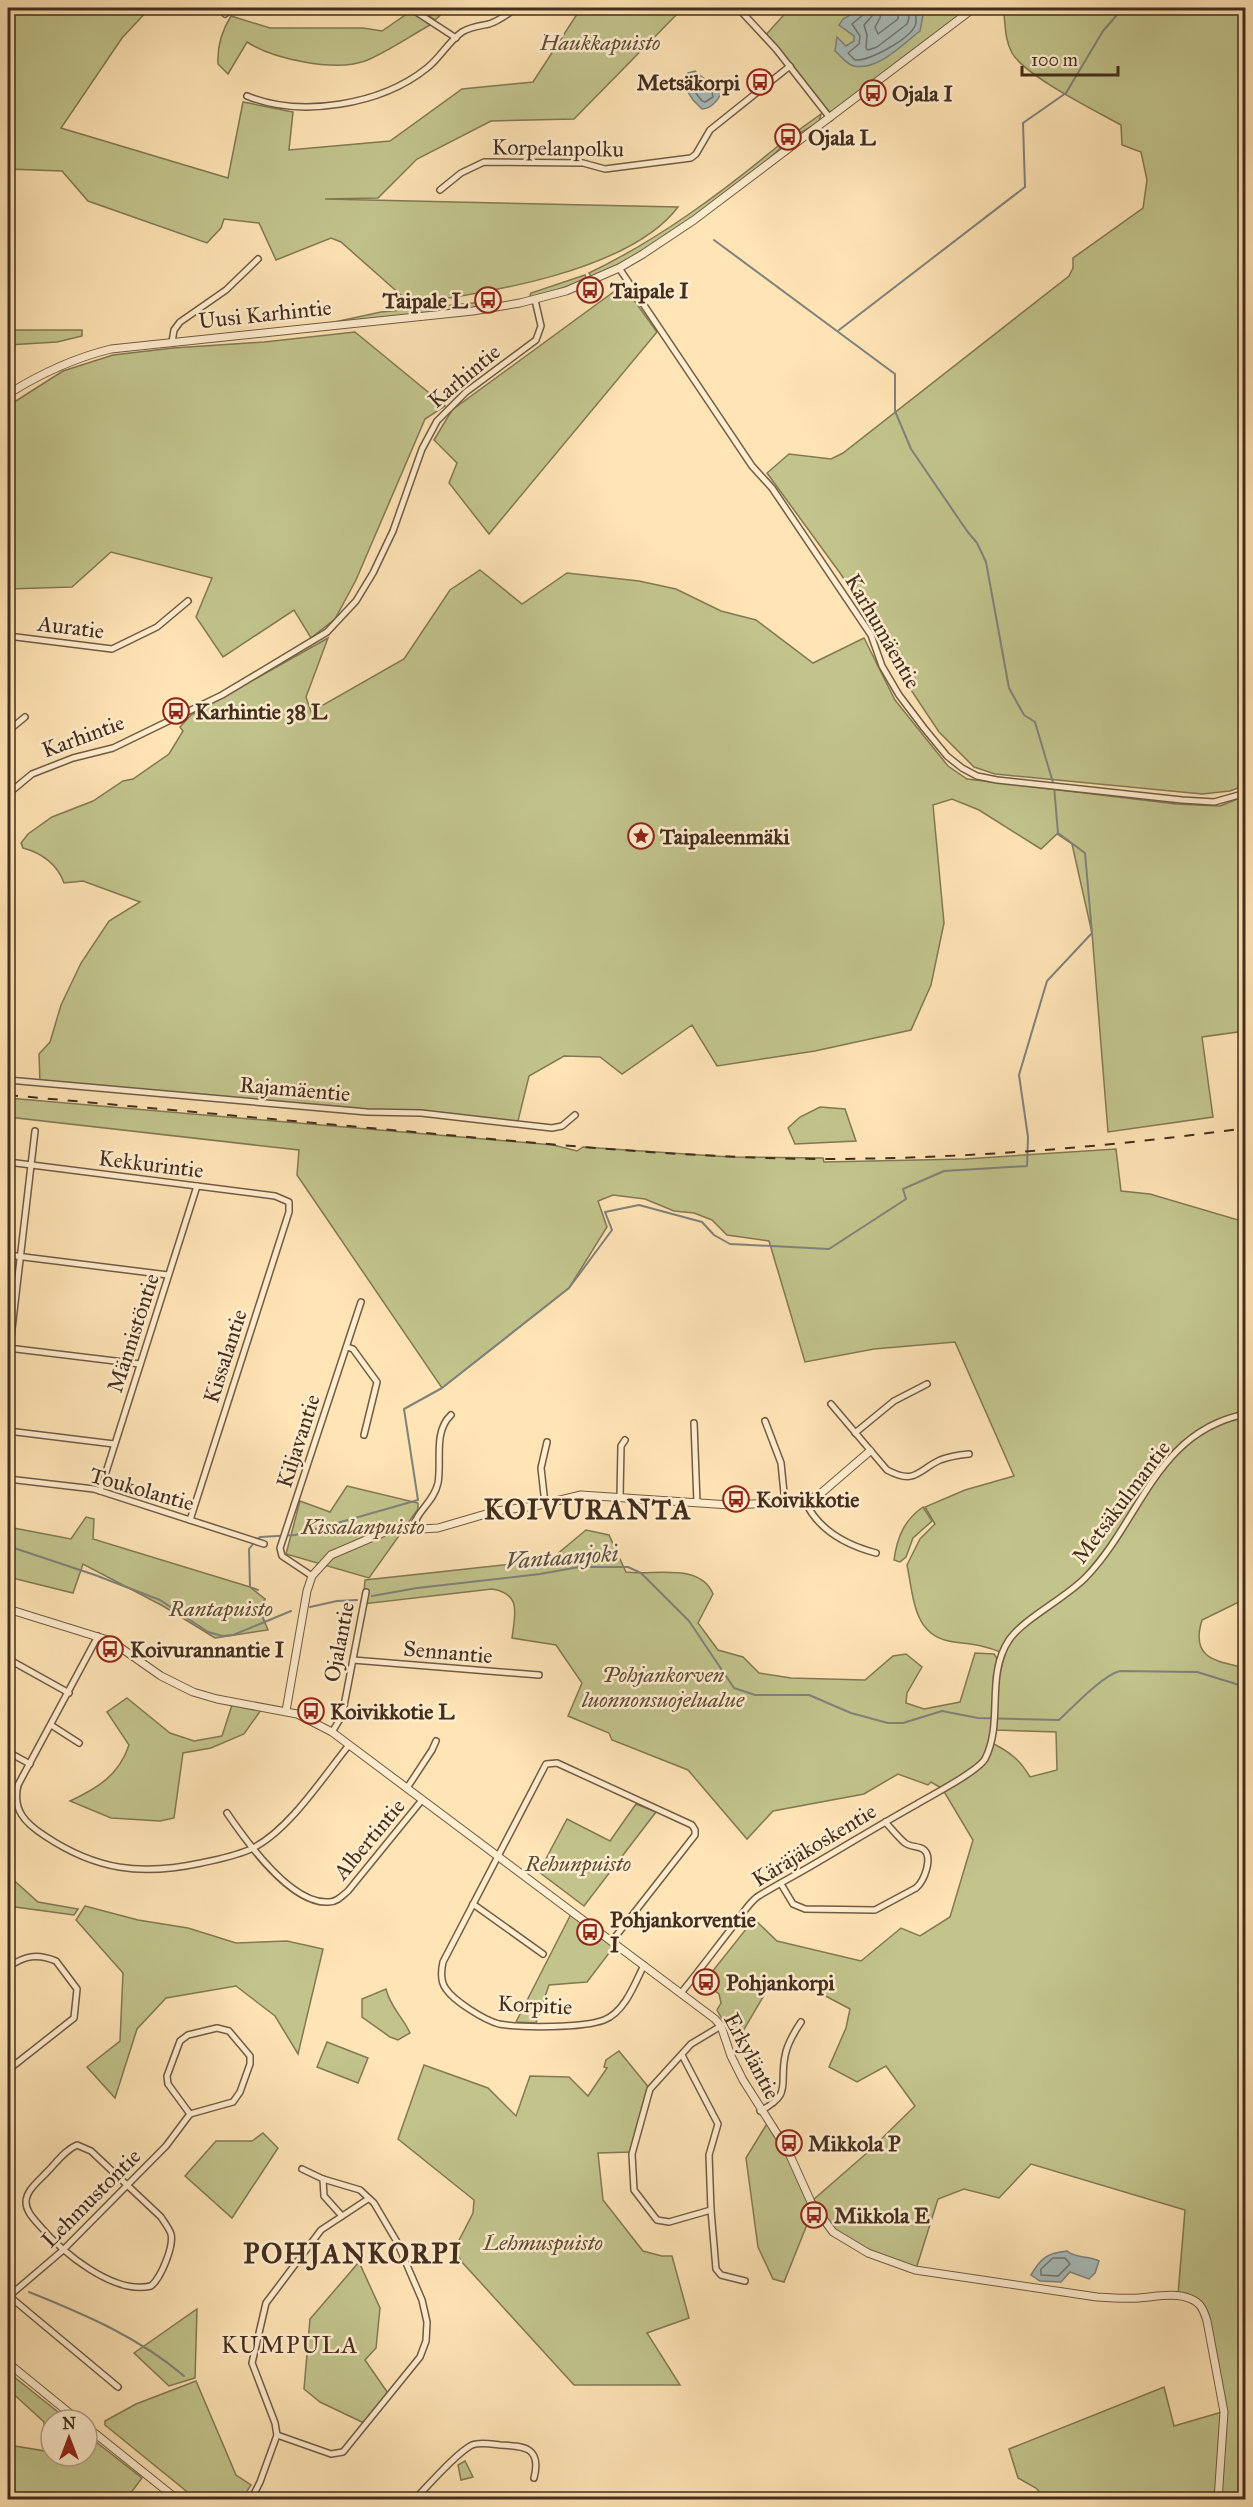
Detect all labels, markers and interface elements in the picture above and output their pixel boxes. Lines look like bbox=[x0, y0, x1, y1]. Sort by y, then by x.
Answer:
park label: Haukkapuisto bbox=[539, 29, 660, 56]
scale bar bbox=[1022, 39, 1118, 77]
text: 100 m bbox=[1031, 49, 1078, 71]
bus stop icon: Metsäkorpi bbox=[745, 67, 775, 97]
place label: Metsäkorpi bbox=[637, 69, 741, 96]
bus stop icon: Ojala I bbox=[858, 78, 888, 108]
place label: Ojala I bbox=[892, 80, 953, 107]
bus stop icon: Ojala L bbox=[773, 122, 803, 152]
place label: Ojala L bbox=[808, 124, 876, 151]
street label: Korpelanpolku bbox=[492, 133, 625, 163]
bus stop icon: Taipale I bbox=[575, 275, 605, 305]
place label: Taipale I bbox=[609, 277, 689, 304]
bus stop icon: Taipale L bbox=[473, 285, 503, 315]
place label: Taipale L bbox=[382, 287, 469, 314]
street label: Uusi Karhintie bbox=[197, 294, 333, 334]
street label: Karhintie bbox=[422, 338, 506, 414]
street label: Karhumäentie bbox=[839, 569, 927, 693]
street label: Auratie bbox=[35, 609, 106, 644]
bus stop icon: Karhintie 38 L bbox=[161, 696, 191, 726]
place label: Karhintie 38 L bbox=[195, 698, 328, 725]
street label: Karhintie bbox=[38, 709, 128, 763]
place icon: Taipaleenmäki bbox=[626, 821, 656, 851]
place label: Taipaleenmäki bbox=[659, 823, 790, 850]
street label: Rajamäentie bbox=[238, 1071, 352, 1107]
street label: Kekkurintie bbox=[97, 1144, 205, 1184]
street label: Männistöntie bbox=[101, 1270, 165, 1396]
street label: Kissalantie bbox=[197, 1306, 253, 1406]
street label: Kiljavantie bbox=[270, 1391, 326, 1491]
street label: Metsäkulmantie bbox=[1066, 1435, 1176, 1569]
street label: Toukolantie bbox=[87, 1461, 197, 1517]
bus stop icon: Koivikkotie bbox=[721, 1484, 751, 1514]
place label: Koivikkotie bbox=[756, 1486, 859, 1513]
district label: KOIVURANTA bbox=[484, 1492, 692, 1527]
park label: Kissalanpuisto bbox=[300, 1513, 425, 1540]
water label: Vantaanjoki bbox=[504, 1538, 620, 1576]
park label: Rantapuisto bbox=[168, 1595, 273, 1622]
street label: Ojalantie bbox=[318, 1599, 360, 1685]
bus stop icon: Koivurannantie I bbox=[95, 1634, 125, 1664]
street label: Sennantie bbox=[402, 1635, 494, 1669]
place label: Koivurannantie I bbox=[130, 1636, 285, 1663]
park label: Pohjankorven luonnonsuojelualue bbox=[581, 1661, 745, 1713]
bus stop icon: Koivikkotie L bbox=[296, 1696, 326, 1726]
place label: Koivikkotie L bbox=[330, 1698, 455, 1725]
street label: Albertintie bbox=[327, 1793, 411, 1886]
street label: Käräjäkoskentie bbox=[747, 1797, 881, 1893]
park label: Rehunpuisto bbox=[524, 1850, 631, 1877]
place label: Pohjankorventie I bbox=[610, 1906, 756, 1958]
bus stop icon: Pohjankorventie I bbox=[575, 1917, 605, 1947]
bus stop icon: Pohjankorpi bbox=[691, 1967, 721, 1997]
place label: Pohjankorpi bbox=[726, 1969, 835, 1996]
street label: Korpitie bbox=[497, 1990, 573, 2020]
street label: Erkyläntie bbox=[718, 2008, 786, 2104]
bus stop icon: Mikkola P bbox=[774, 2128, 804, 2158]
place label: Mikkola P bbox=[808, 2130, 901, 2157]
street label: Lehmustontie bbox=[36, 2143, 146, 2253]
bus stop icon: Mikkola E bbox=[799, 2200, 829, 2230]
place label: Mikkola E bbox=[834, 2202, 930, 2229]
park label: Lehmuspuisto bbox=[482, 2229, 603, 2256]
district label: POHJANKORPI bbox=[243, 2236, 463, 2271]
district label: KUMPULA bbox=[221, 2330, 359, 2360]
north arrow bbox=[39, 2408, 99, 2468]
text: N bbox=[62, 2414, 76, 2433]

